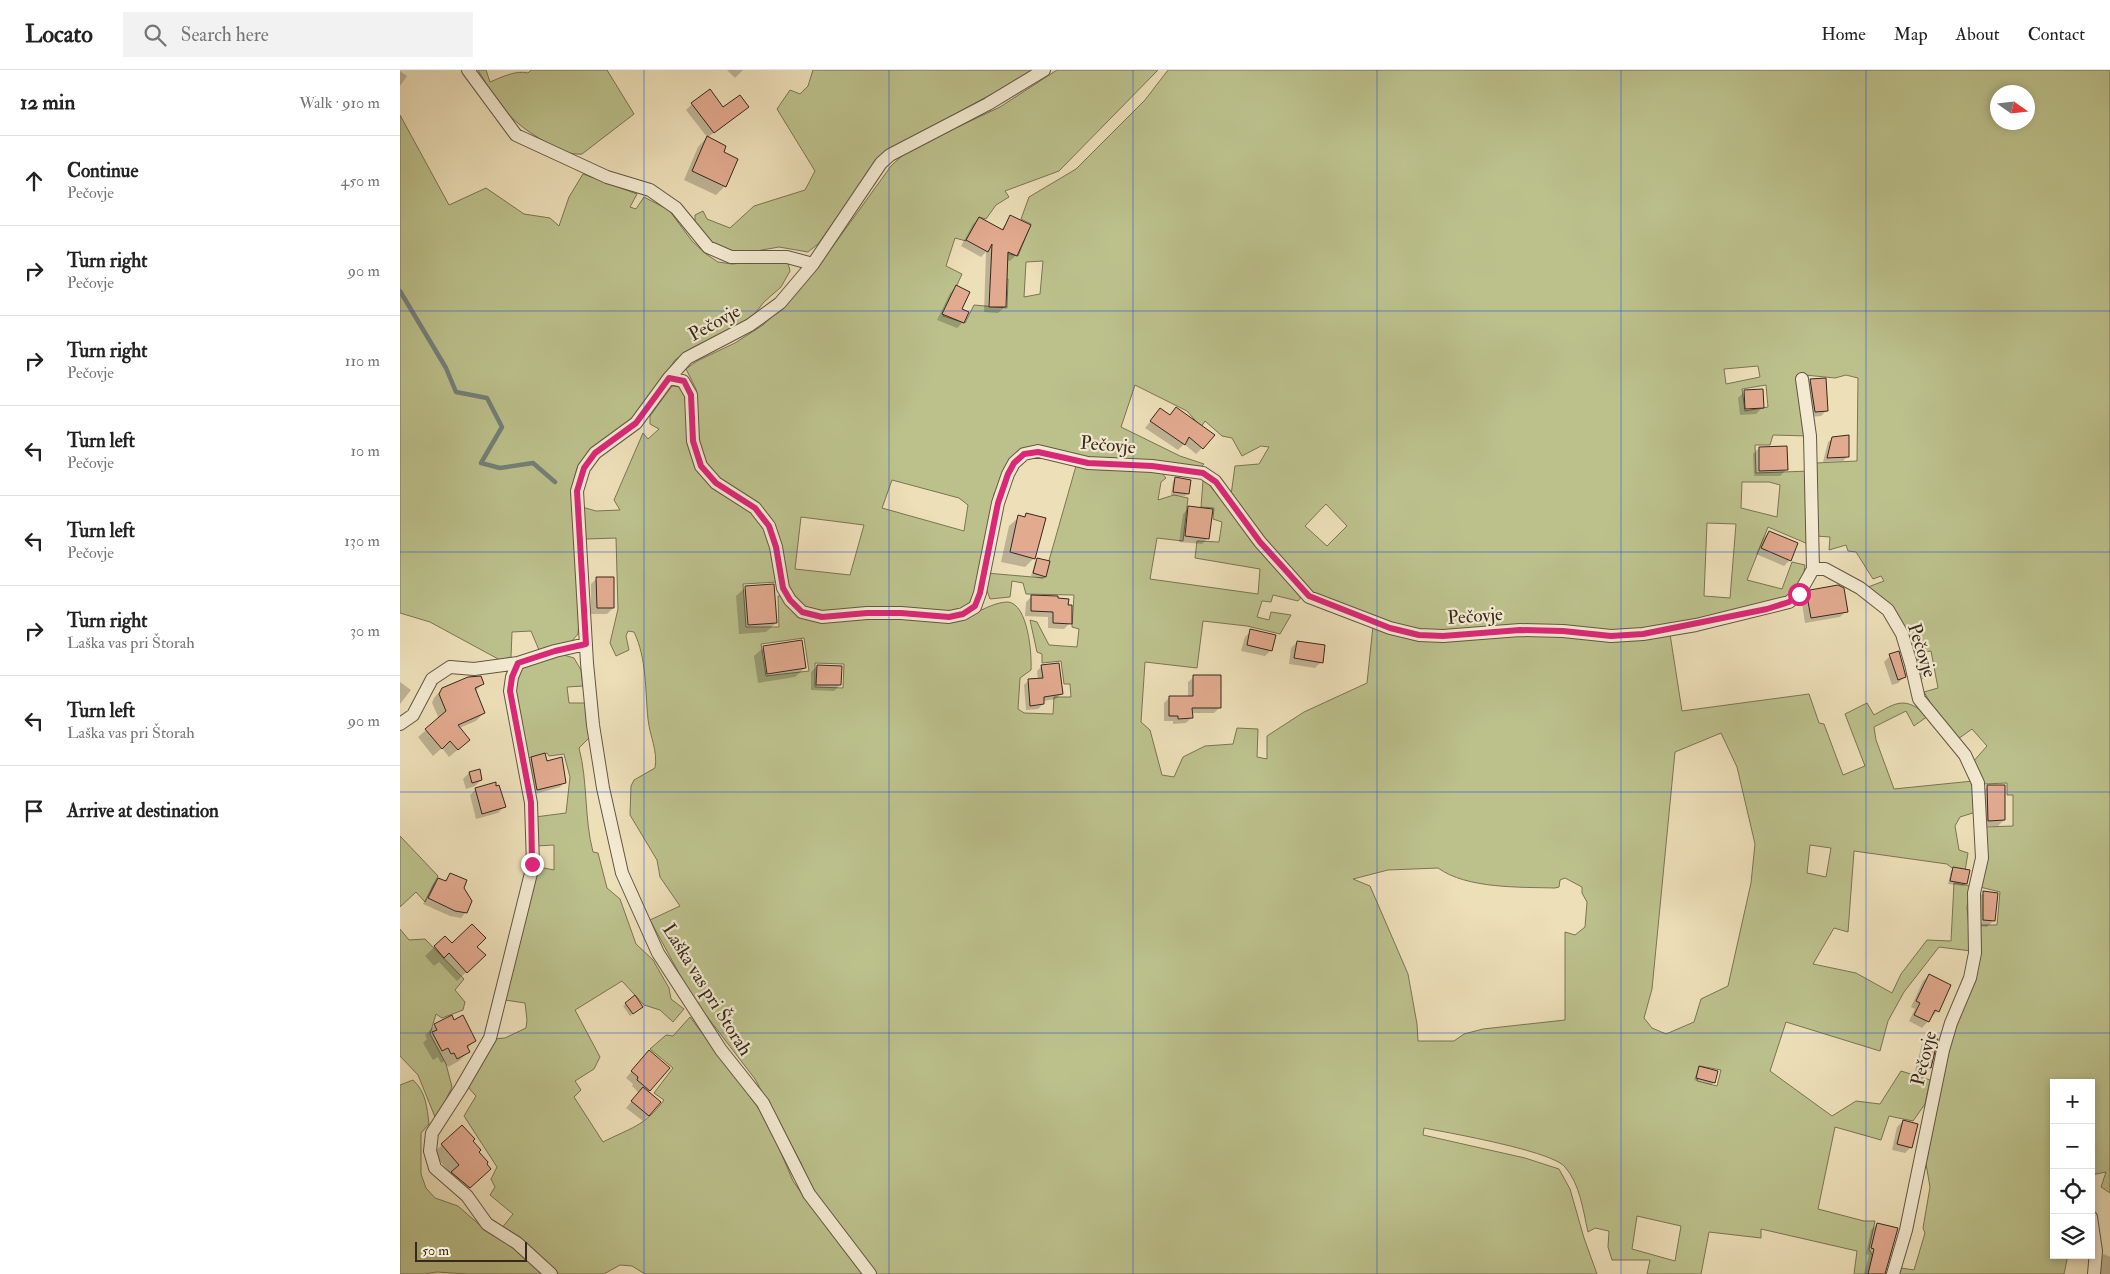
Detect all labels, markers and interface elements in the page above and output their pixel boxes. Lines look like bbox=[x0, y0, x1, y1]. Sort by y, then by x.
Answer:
search box bbox=[123, 12, 473, 57]
text: Locato bbox=[25, 19, 93, 50]
icon: search bbox=[141, 21, 169, 49]
text: Search here bbox=[181, 23, 269, 47]
text: Home bbox=[1821, 23, 1866, 46]
text: Map bbox=[1894, 23, 1928, 46]
text: About bbox=[1956, 23, 2000, 46]
text: Contact bbox=[2028, 23, 2085, 46]
north arrow bbox=[1990, 85, 2035, 130]
text: 12 min bbox=[20, 89, 75, 116]
text: Walk · 910 m bbox=[299, 93, 380, 113]
text: Continue bbox=[67, 159, 138, 183]
icon: ahead bbox=[20, 167, 48, 195]
text: 450 m bbox=[341, 171, 380, 191]
text: Pečovje bbox=[67, 183, 114, 203]
text: Turn right bbox=[67, 249, 147, 273]
icon: right bbox=[20, 257, 48, 285]
text: 90 m bbox=[348, 261, 380, 281]
text: Pečovje bbox=[67, 273, 114, 293]
street label: Pečovje bbox=[684, 299, 745, 347]
text: Turn right bbox=[67, 339, 147, 363]
icon: right bbox=[20, 347, 48, 375]
text: 110 m bbox=[345, 351, 380, 371]
text: Pečovje bbox=[67, 363, 114, 383]
text: Turn left bbox=[67, 429, 135, 453]
street label: Pečovje bbox=[1079, 431, 1137, 459]
icon: left bbox=[20, 437, 48, 465]
text: 10 m bbox=[350, 441, 380, 461]
text: Pečovje bbox=[67, 453, 114, 473]
text: Turn left bbox=[67, 519, 135, 543]
icon: left bbox=[20, 527, 48, 555]
text: 130 m bbox=[344, 531, 380, 551]
text: Pečovje bbox=[67, 543, 114, 563]
route start bbox=[1788, 583, 1811, 606]
street label: Pečovje bbox=[1446, 602, 1504, 630]
text: Turn right bbox=[67, 609, 147, 633]
icon: right bbox=[20, 617, 48, 645]
street label: Pečovje bbox=[1902, 620, 1942, 681]
text: 30 m bbox=[350, 621, 380, 641]
text: Laška vas pri Štorah bbox=[67, 633, 195, 653]
text: Turn left bbox=[67, 699, 135, 723]
icon: left bbox=[20, 707, 48, 735]
text: 90 m bbox=[348, 711, 380, 731]
text: Laška vas pri Štorah bbox=[67, 723, 195, 743]
icon: arrive bbox=[20, 797, 48, 825]
text: Arrive at destination bbox=[67, 799, 219, 823]
route end bbox=[521, 853, 544, 876]
street label: Laška vas pri Štorah bbox=[656, 918, 759, 1061]
street label: Pečovje bbox=[1906, 1028, 1942, 1088]
map controls bbox=[2050, 1079, 2095, 1259]
button: + bbox=[2050, 1079, 2095, 1124]
button: − bbox=[2050, 1124, 2095, 1169]
button: locate bbox=[2050, 1169, 2095, 1214]
button: layers bbox=[2050, 1214, 2095, 1259]
scale bar bbox=[415, 1239, 528, 1262]
text: 50 m bbox=[422, 1242, 449, 1259]

